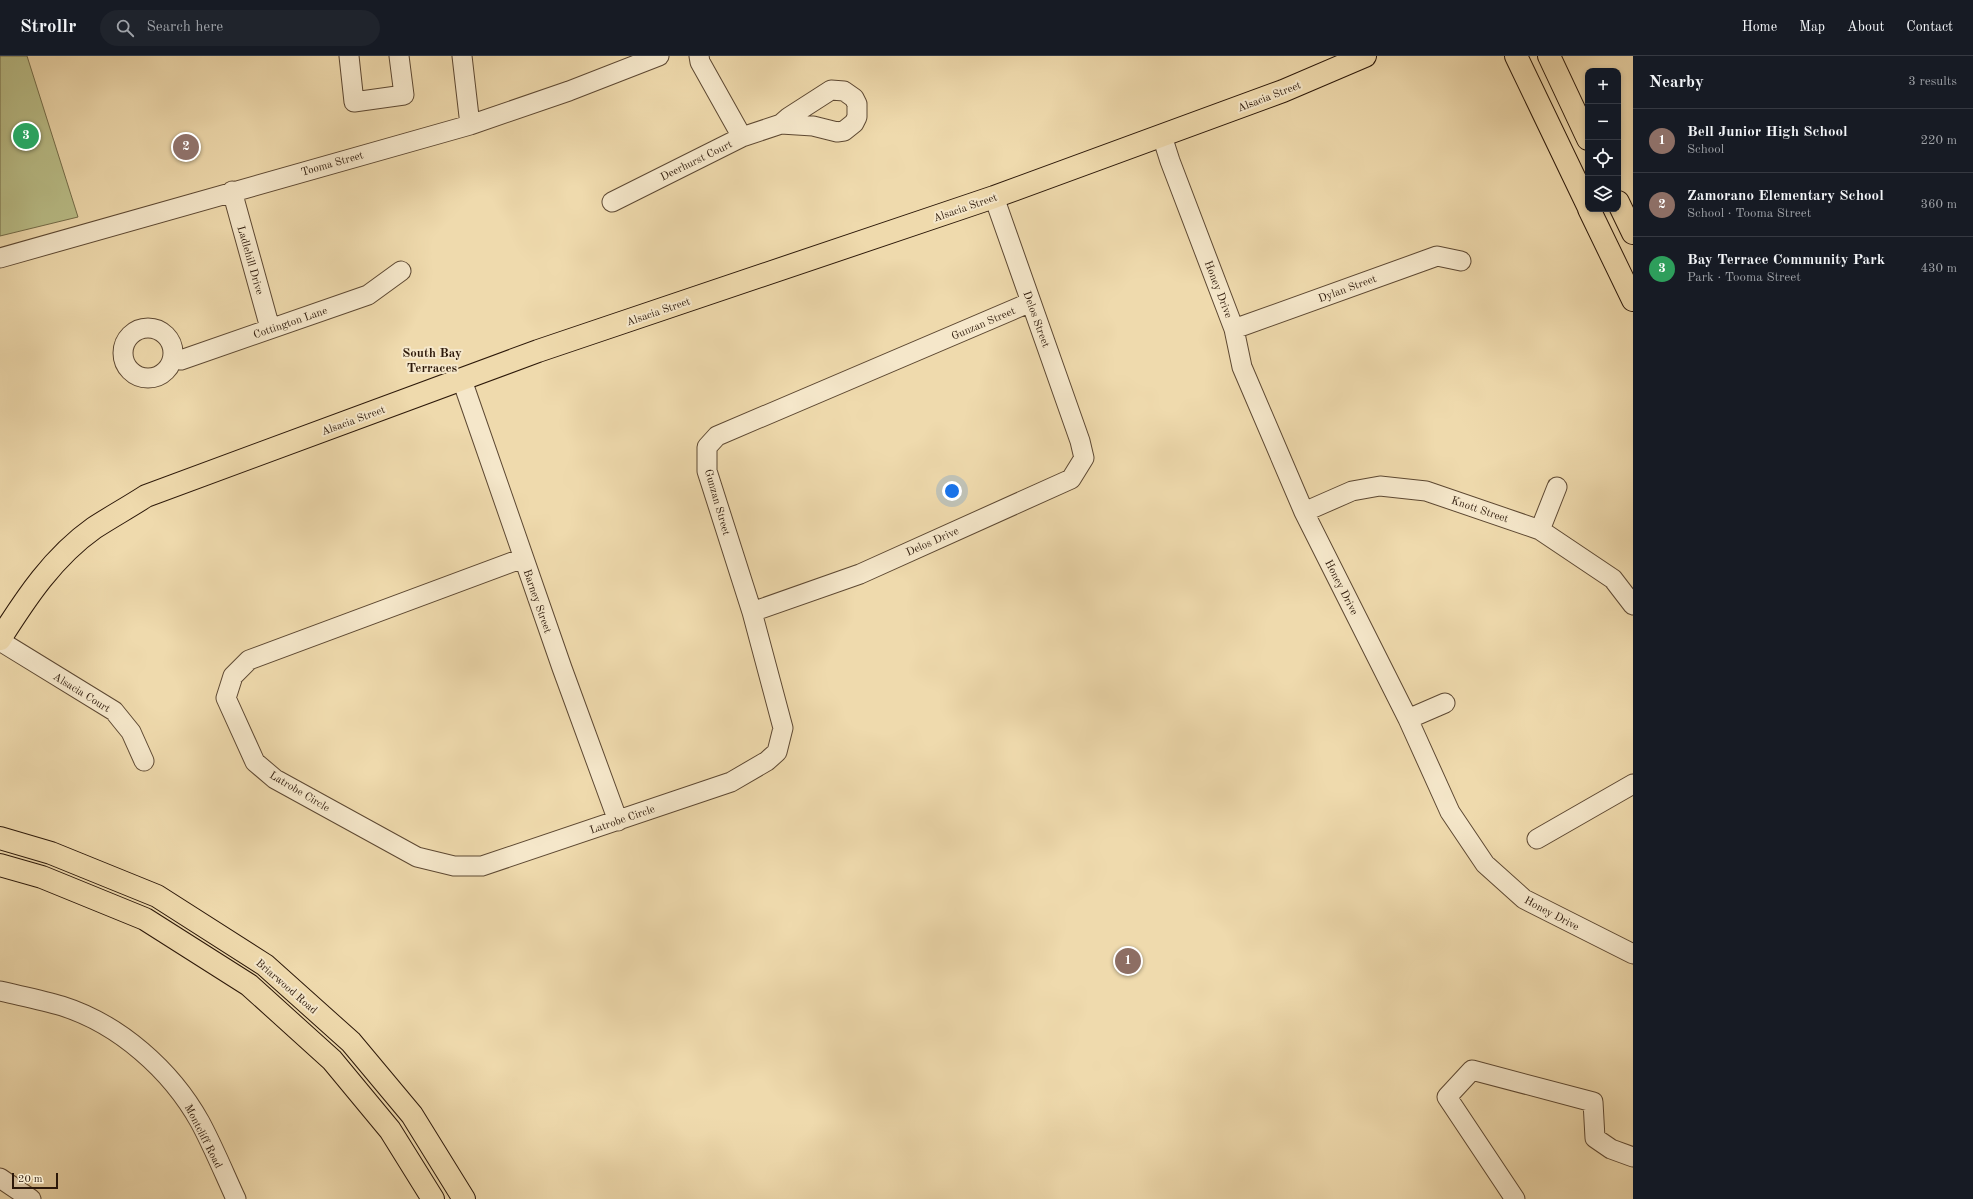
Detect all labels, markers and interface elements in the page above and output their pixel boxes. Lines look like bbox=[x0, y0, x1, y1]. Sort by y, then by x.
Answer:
search box bbox=[100, 10, 380, 46]
icon: search bbox=[114, 17, 136, 39]
text: Strollr bbox=[20, 18, 76, 37]
text: Search here bbox=[146, 20, 223, 35]
text: Home bbox=[1742, 20, 1777, 34]
text: Map bbox=[1799, 20, 1825, 34]
text: About bbox=[1847, 20, 1884, 34]
text: Contact bbox=[1906, 20, 1953, 34]
map controls bbox=[1585, 68, 1621, 212]
button: + bbox=[1585, 68, 1621, 104]
text: Nearby bbox=[1649, 74, 1704, 91]
text: 3 results bbox=[1908, 75, 1957, 88]
street label: Alsacia Street bbox=[1236, 80, 1303, 115]
button: − bbox=[1585, 104, 1621, 140]
pin: 3 bbox=[13, 121, 39, 151]
text: Bell Junior High School bbox=[1687, 125, 1848, 140]
pin: 2 bbox=[173, 132, 199, 162]
text: 1 bbox=[1658, 134, 1666, 147]
text: 220 m bbox=[1920, 134, 1957, 147]
street label: Deerhurst Court bbox=[659, 139, 734, 183]
button: locate bbox=[1585, 140, 1621, 176]
text: School bbox=[1687, 143, 1724, 156]
street label: Tooma Street bbox=[300, 150, 365, 179]
button: layers bbox=[1585, 176, 1621, 212]
text: Zamorano Elementary School bbox=[1687, 189, 1884, 204]
street label: Alsacia Street bbox=[932, 192, 999, 225]
text: 2 bbox=[1658, 198, 1666, 211]
text: 360 m bbox=[1920, 198, 1957, 211]
text: School · Tooma Street bbox=[1687, 207, 1811, 220]
street label: Ladlehill Drive bbox=[234, 225, 265, 296]
text: Bay Terrace Community Park bbox=[1687, 253, 1885, 268]
street label: Honey Drive bbox=[1202, 259, 1234, 320]
text: 3 bbox=[1658, 262, 1666, 275]
text: 430 m bbox=[1920, 262, 1957, 275]
text: Park · Tooma Street bbox=[1687, 271, 1801, 284]
street label: Dylan Street bbox=[1317, 274, 1378, 305]
street label: Delos Street bbox=[1020, 290, 1051, 349]
street label: Alsacia Street bbox=[625, 296, 692, 329]
street label: Cottington Lane bbox=[252, 306, 329, 341]
street label: Gunzan Street bbox=[950, 306, 1017, 343]
district label: South Bay Terraces bbox=[402, 347, 462, 375]
street label: Alsacia Street bbox=[320, 405, 387, 438]
street label: Gunzan Street bbox=[702, 468, 731, 537]
your location bbox=[942, 481, 962, 501]
street label: Knott Street bbox=[1450, 496, 1510, 525]
street label: Delos Drive bbox=[905, 526, 961, 559]
street label: Honey Drive bbox=[1322, 558, 1359, 617]
street label: Barney Street bbox=[521, 568, 553, 635]
street label: Alsacia Court bbox=[51, 671, 112, 715]
street label: Latrobe Circle bbox=[267, 770, 331, 815]
street label: Latrobe Circle bbox=[589, 804, 656, 837]
street label: Honey Drive bbox=[1522, 895, 1581, 933]
pin: 1 bbox=[1115, 946, 1141, 976]
street label: Briarwood Road bbox=[253, 958, 319, 1017]
street label: Montcliff Road bbox=[182, 1103, 224, 1171]
scale bar bbox=[12, 1171, 58, 1190]
text: 20 m bbox=[18, 1174, 43, 1185]

